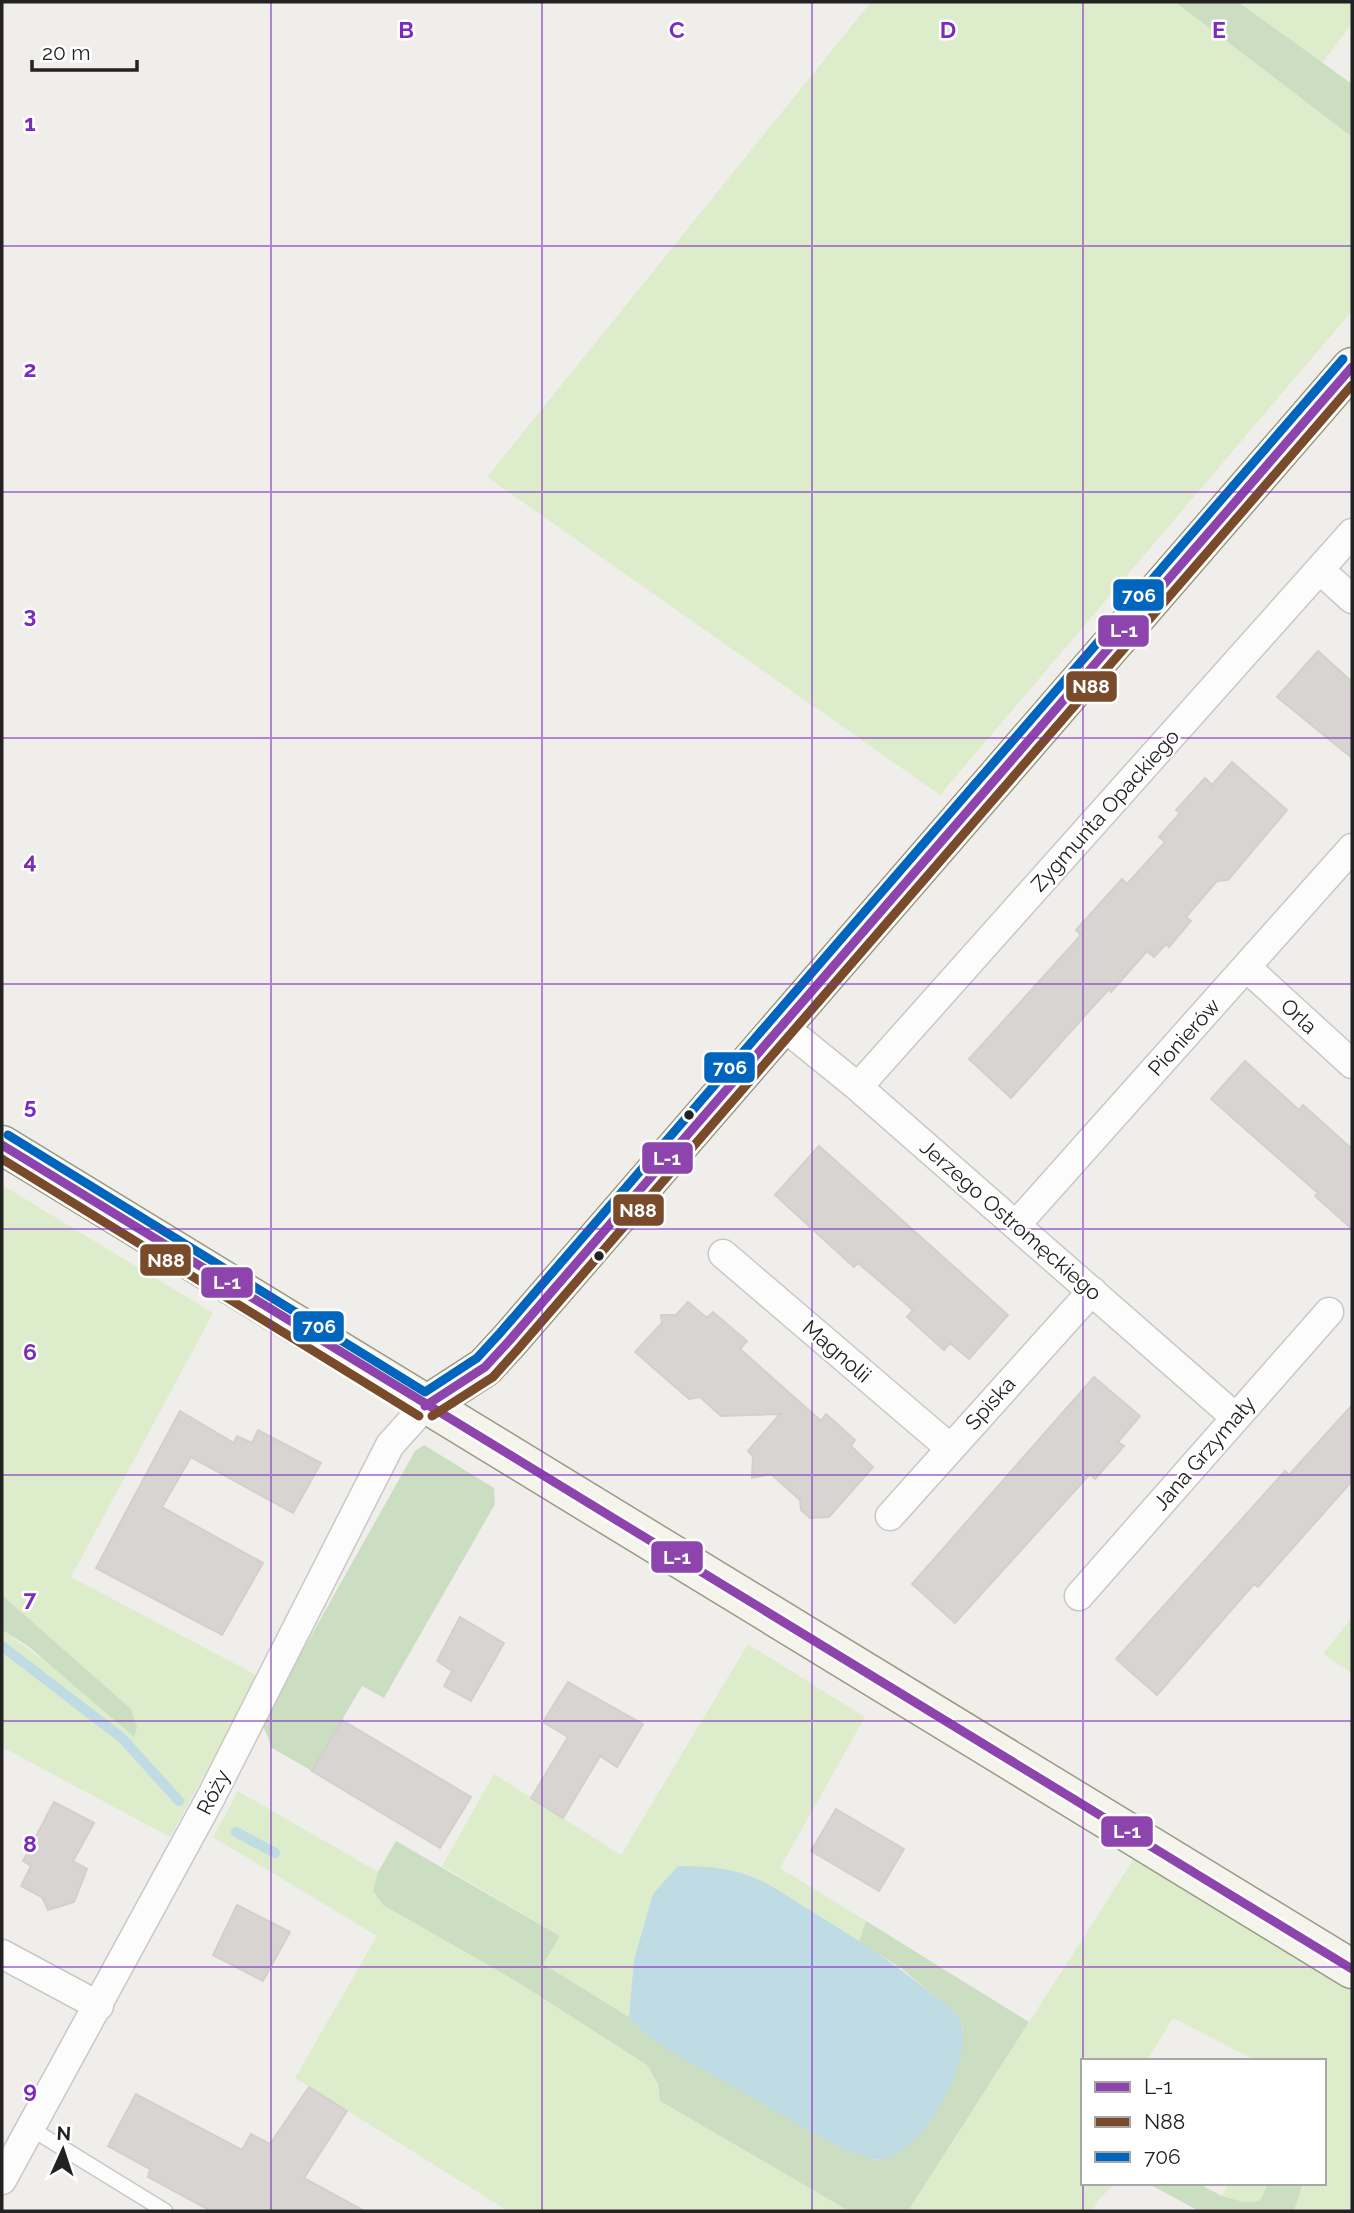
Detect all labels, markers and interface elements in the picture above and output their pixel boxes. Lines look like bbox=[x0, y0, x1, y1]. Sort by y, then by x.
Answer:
text: B bbox=[398, 16, 414, 43]
text: C bbox=[669, 16, 685, 43]
text: D bbox=[940, 16, 956, 43]
text: E bbox=[1212, 16, 1226, 43]
scale bar bbox=[32, 28, 136, 72]
text: 20 m bbox=[42, 40, 90, 65]
text: 1 bbox=[24, 109, 36, 136]
text: 2 bbox=[24, 355, 36, 382]
line badge: 706 bbox=[1112, 578, 1165, 612]
text: 706 bbox=[1122, 584, 1156, 606]
text: 3 bbox=[24, 601, 36, 628]
line badge: L-1 bbox=[1097, 614, 1150, 648]
text: L-1 bbox=[1110, 619, 1138, 641]
line badge: N88 bbox=[1065, 670, 1118, 703]
text: N88 bbox=[1072, 675, 1110, 697]
street label: Zygmunta Opackiego bbox=[1026, 724, 1184, 896]
text: 4 bbox=[23, 847, 37, 874]
street label: Pionierów bbox=[1143, 993, 1225, 1081]
street label: Orla bbox=[1276, 993, 1322, 1039]
line badge: 706 bbox=[703, 1051, 756, 1084]
text: 706 bbox=[713, 1056, 747, 1078]
text: 5 bbox=[24, 1092, 37, 1119]
unlabelled marker bbox=[682, 1108, 696, 1122]
street label: Jerzego Ostromęckiego bbox=[915, 1134, 1107, 1306]
line badge: L-1 bbox=[641, 1141, 694, 1175]
text: L-1 bbox=[653, 1147, 681, 1169]
line badge: N88 bbox=[612, 1193, 665, 1227]
text: N88 bbox=[619, 1199, 657, 1221]
line badge: N88 bbox=[139, 1243, 192, 1277]
text: N88 bbox=[147, 1249, 185, 1271]
unlabelled marker bbox=[592, 1249, 606, 1263]
line badge: L-1 bbox=[200, 1266, 254, 1299]
text: L-1 bbox=[213, 1271, 241, 1293]
line badge: 706 bbox=[292, 1310, 345, 1343]
text: 706 bbox=[302, 1315, 336, 1337]
street label: Magnolii bbox=[798, 1315, 876, 1387]
text: 6 bbox=[23, 1338, 37, 1365]
street label: Spiska bbox=[960, 1371, 1020, 1435]
street label: Jana Grzymały bbox=[1148, 1391, 1260, 1515]
line badge: L-1 bbox=[650, 1540, 704, 1574]
text: L-1 bbox=[663, 1546, 691, 1568]
text: 7 bbox=[24, 1584, 37, 1611]
street label: Róży bbox=[191, 1765, 235, 1819]
line badge: L-1 bbox=[1100, 1815, 1154, 1848]
text: L-1 bbox=[1113, 1820, 1141, 1842]
text: 8 bbox=[23, 1830, 37, 1857]
legend bbox=[1081, 2059, 1326, 2185]
text: L-1 bbox=[1144, 2074, 1173, 2099]
text: 9 bbox=[23, 2076, 37, 2103]
text: N88 bbox=[1144, 2109, 1185, 2134]
north arrow bbox=[28, 2115, 98, 2185]
text: N bbox=[56, 2122, 72, 2144]
text: 706 bbox=[1144, 2144, 1181, 2169]

